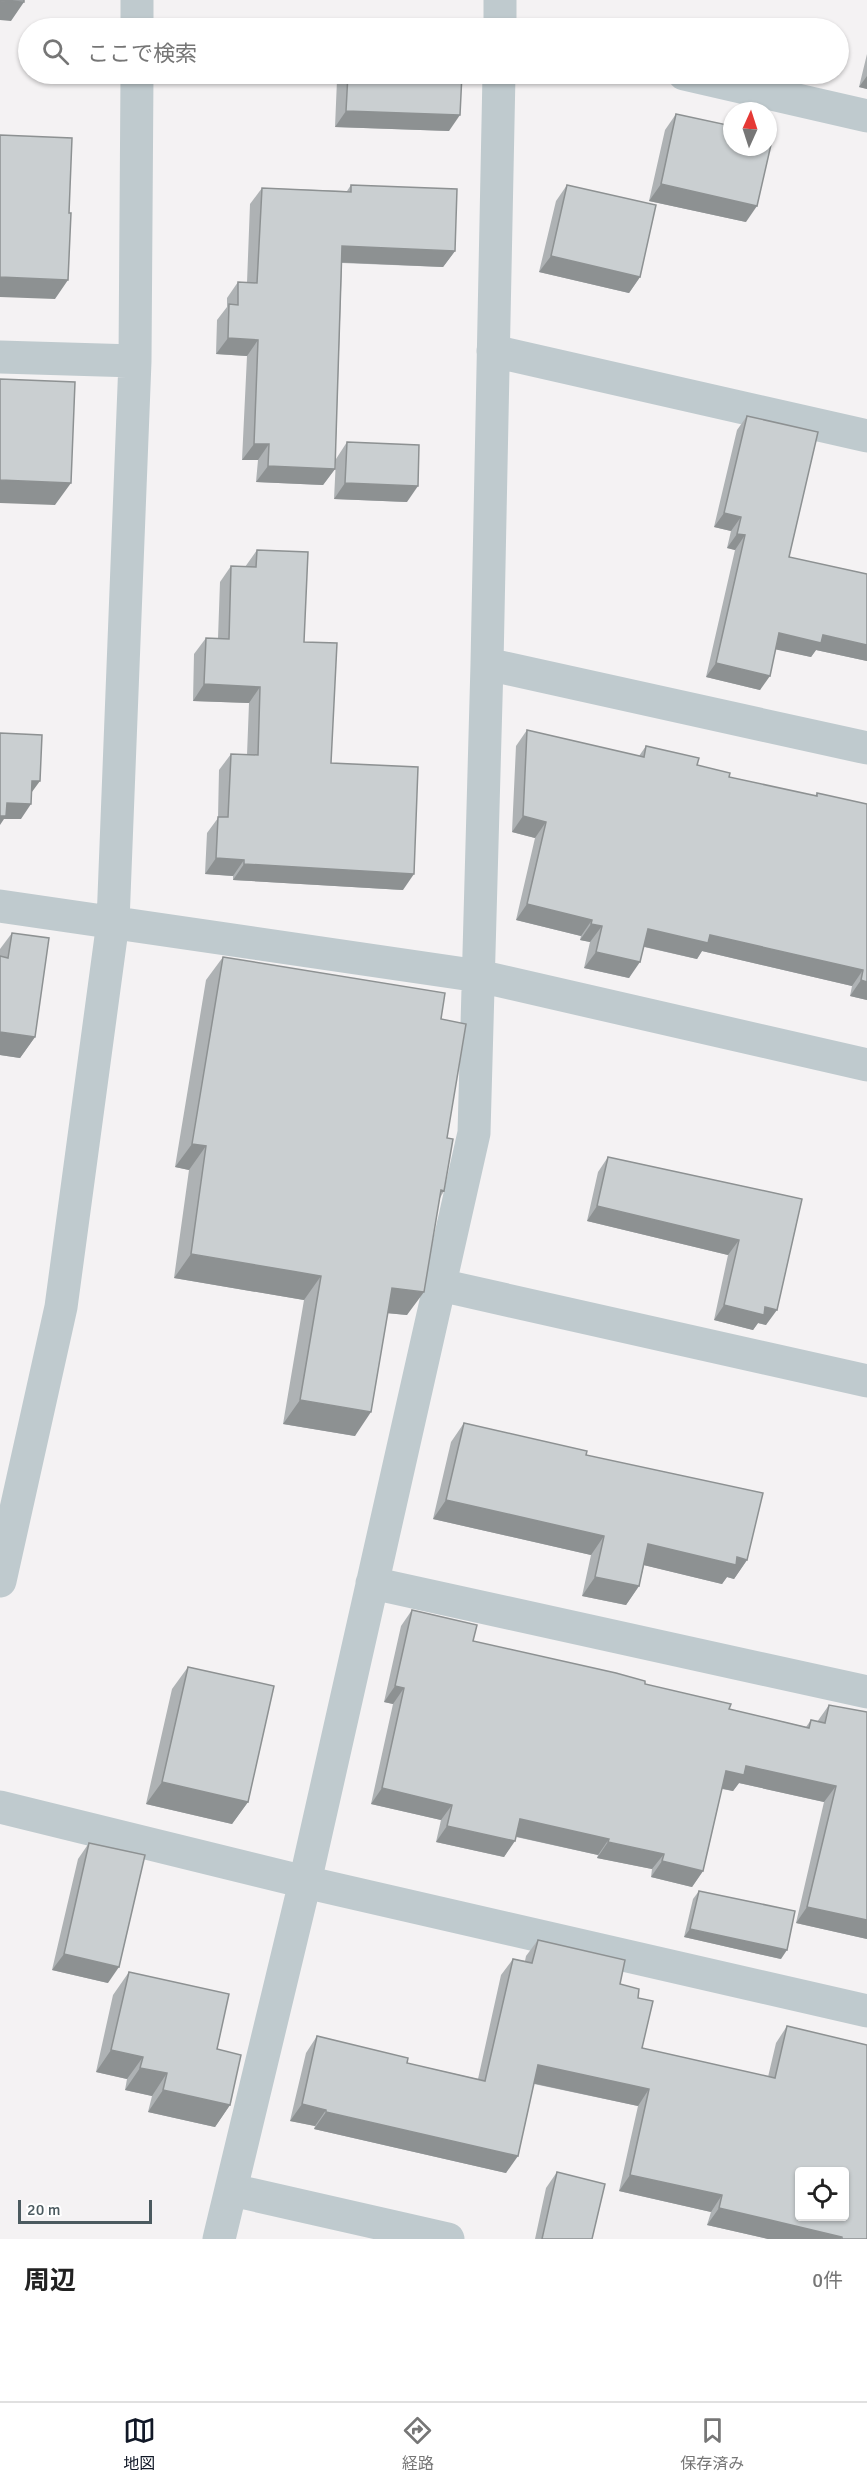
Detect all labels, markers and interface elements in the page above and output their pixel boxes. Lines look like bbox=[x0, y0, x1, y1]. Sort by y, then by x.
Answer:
search box bbox=[18, 18, 849, 84]
icon: search bbox=[39, 35, 72, 68]
text: ここで検索 bbox=[87, 40, 197, 67]
north arrow bbox=[723, 102, 777, 156]
map controls bbox=[795, 2167, 849, 2221]
button: locate bbox=[795, 2167, 849, 2221]
scale bar bbox=[18, 2197, 152, 2224]
text: 20 m bbox=[27, 2200, 61, 2220]
text: 周辺 bbox=[24, 2265, 76, 2297]
text: 0件 bbox=[812, 2268, 843, 2293]
tab: 地図 bbox=[123, 2414, 156, 2474]
tab: 経路 bbox=[401, 2414, 434, 2474]
tab: 保存済み bbox=[680, 2414, 744, 2474]

